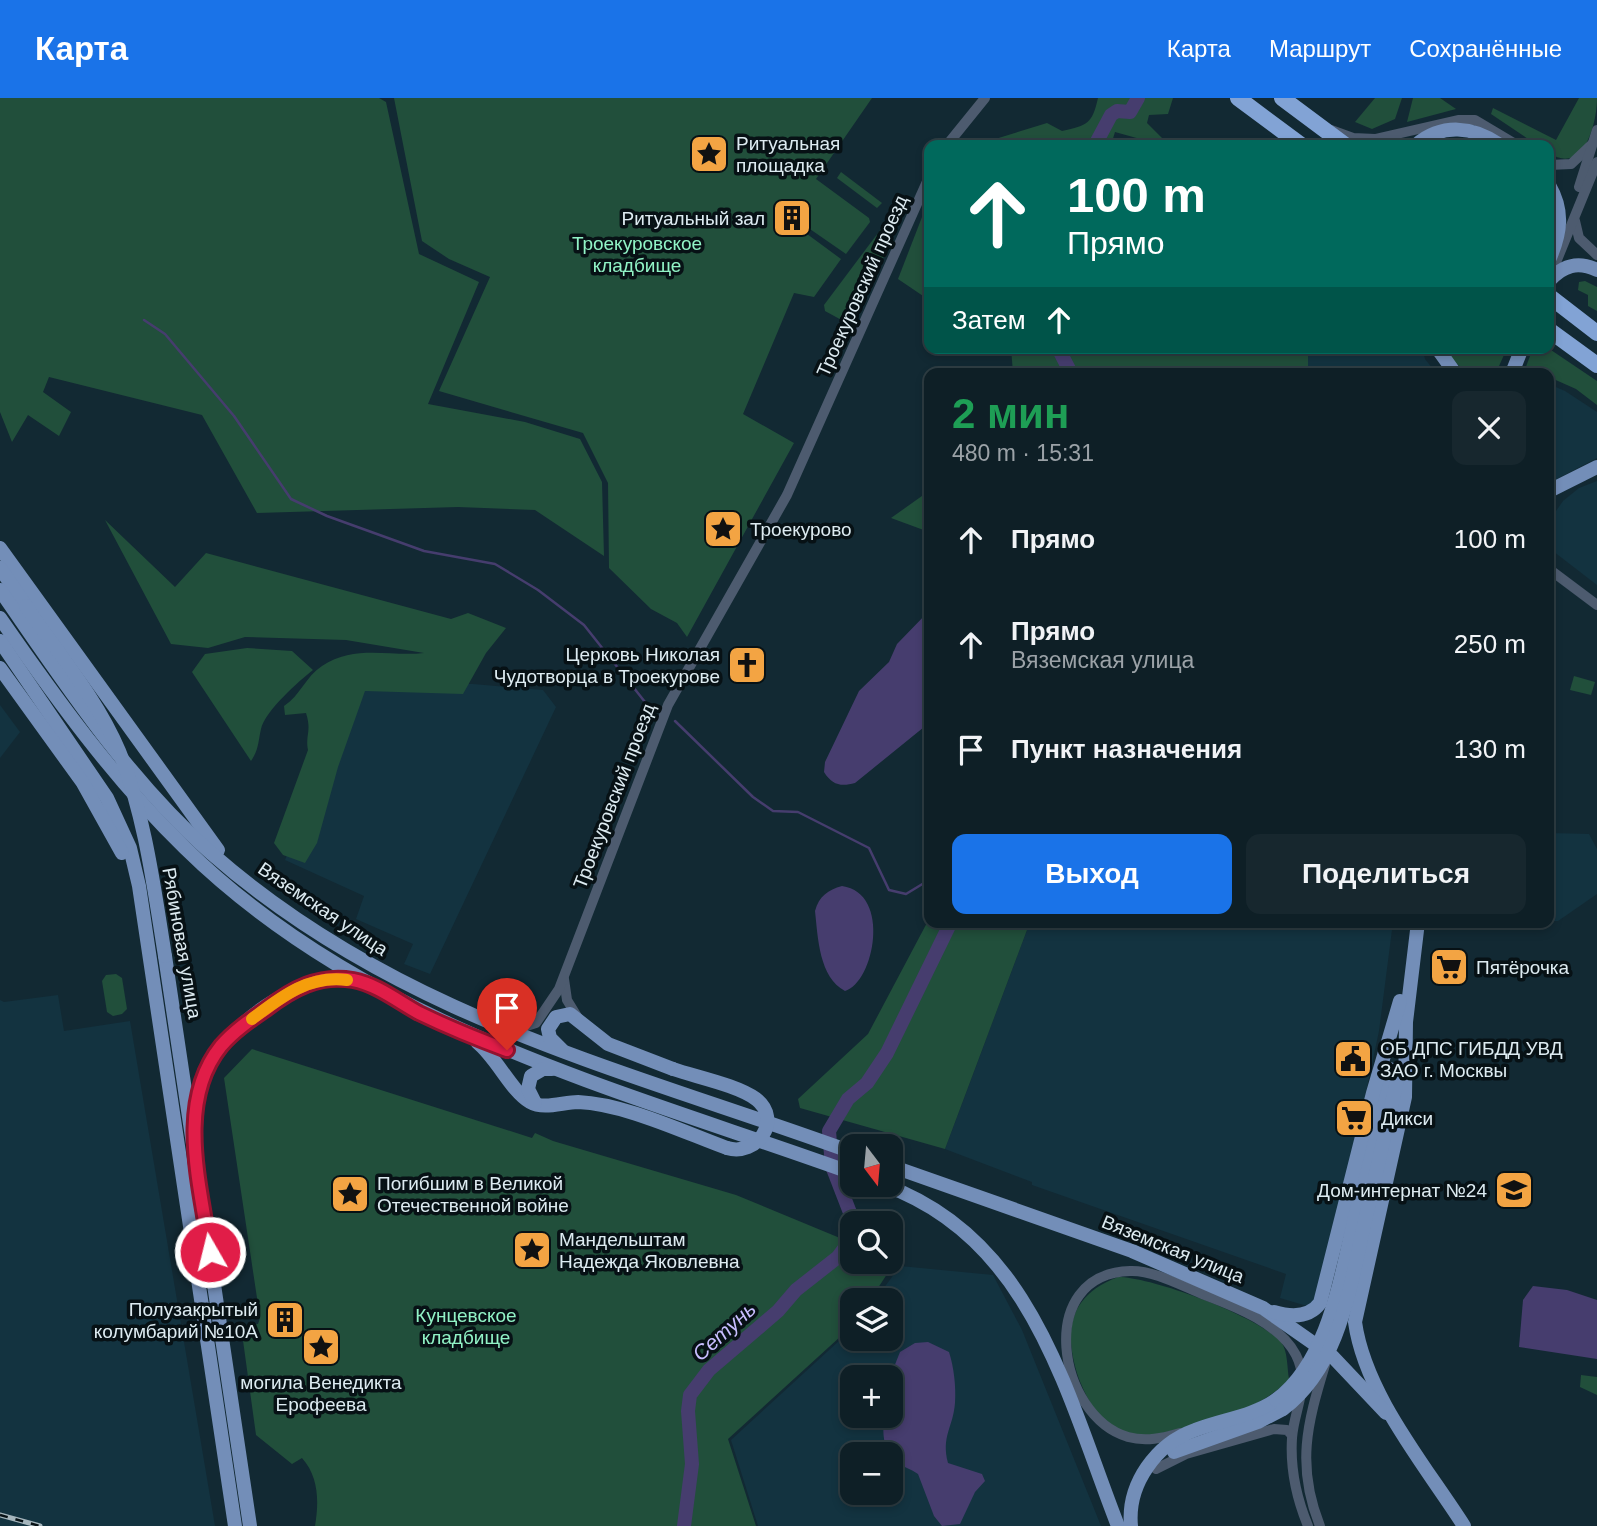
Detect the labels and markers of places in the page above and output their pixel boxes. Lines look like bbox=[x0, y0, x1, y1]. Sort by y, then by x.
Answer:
place icon: Ритуальная площадка bbox=[688, 133, 730, 175]
place label: Ритуальная площадка bbox=[736, 133, 840, 176]
building icon: Ритуальный зал bbox=[771, 197, 813, 239]
place label: Ритуальный зал bbox=[622, 208, 765, 229]
place icon: Троекурово bbox=[702, 508, 744, 550]
place label: Троекурово bbox=[750, 519, 852, 540]
place label: Церковь Николая Чудотворца в Троекурове bbox=[494, 644, 720, 687]
church icon: Церковь Николая Чудотворца в Троекурове bbox=[726, 644, 768, 686]
supermarket icon: Пятёрочка bbox=[1428, 946, 1470, 988]
place label: Пятёрочка bbox=[1476, 957, 1570, 978]
pin bbox=[477, 978, 537, 1050]
public building icon: ОБ ДПС ГИБДД УВД ЗАО г. Москвы bbox=[1332, 1038, 1374, 1080]
place label: ОБ ДПС ГИБДД УВД ЗАО г. Москвы bbox=[1380, 1038, 1563, 1081]
supermarket icon: Дикси bbox=[1333, 1097, 1375, 1139]
place label: Дикси bbox=[1381, 1108, 1433, 1129]
school or university icon: Дом-интернат №24 bbox=[1493, 1169, 1535, 1211]
place icon: Погибшим в Великой Отечественной войне bbox=[329, 1173, 371, 1215]
place label: Погибшим в Великой Отечественной войне bbox=[377, 1173, 569, 1216]
place label: Дом-интернат №24 bbox=[1317, 1180, 1487, 1201]
place icon: Мандельштам Надежда Яковлевна bbox=[511, 1229, 553, 1271]
place label: Мандельштам Надежда Яковлевна bbox=[559, 1229, 740, 1272]
place label: Полузакрытый колумбарий №10А bbox=[94, 1299, 258, 1342]
building icon: Полузакрытый колумбарий №10А bbox=[264, 1299, 306, 1341]
place icon: могила Венедикта Ерофеева bbox=[300, 1326, 342, 1368]
place label: могила Венедикта Ерофеева bbox=[240, 1372, 402, 1415]

